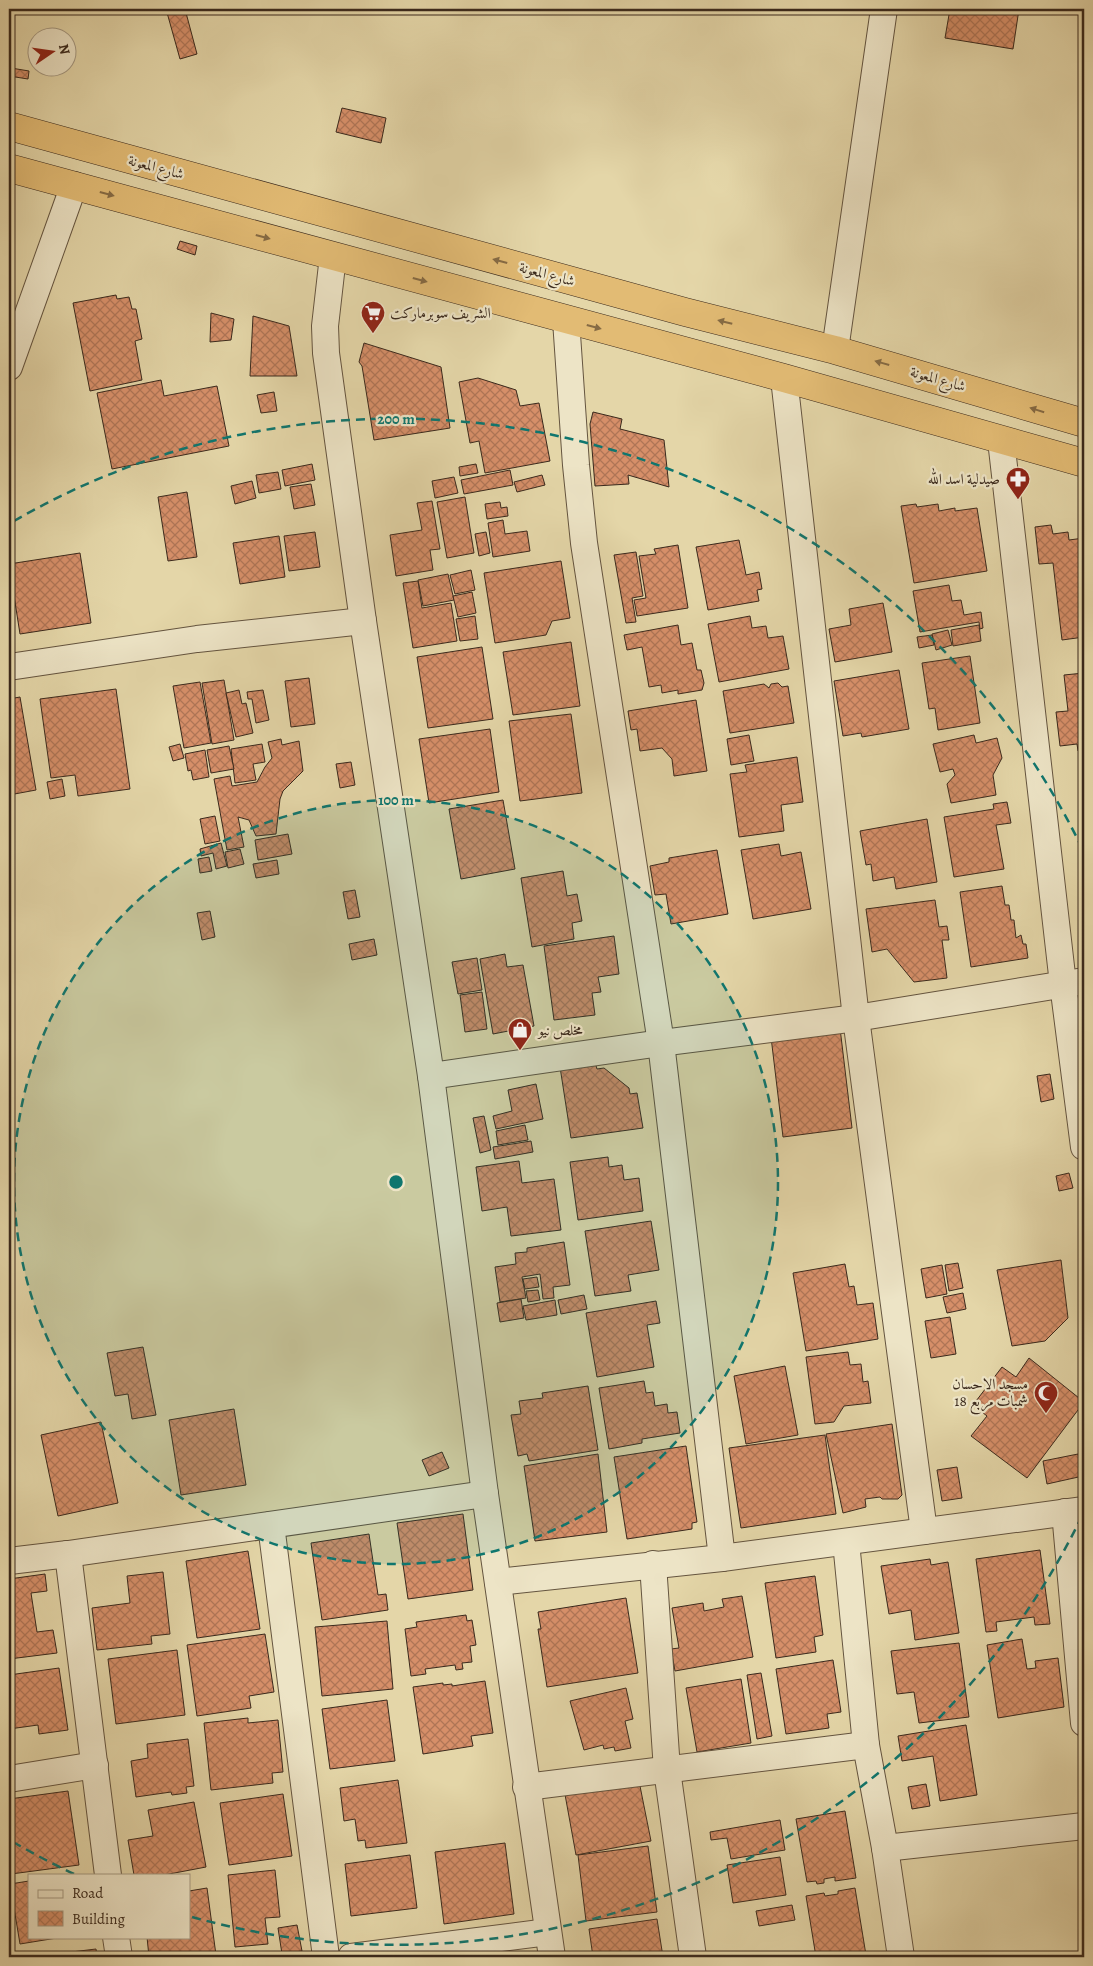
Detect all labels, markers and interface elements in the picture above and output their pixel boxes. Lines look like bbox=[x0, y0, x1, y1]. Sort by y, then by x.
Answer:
north arrow bbox=[28, 28, 78, 78]
text: N bbox=[54, 42, 75, 56]
street label: شارع المعونة bbox=[125, 150, 186, 187]
one-way arrow bbox=[99, 191, 114, 199]
one-way arrow bbox=[256, 233, 271, 241]
one-way arrow bbox=[493, 257, 508, 265]
street label: شارع المعونة bbox=[516, 257, 577, 294]
one-way arrow bbox=[413, 276, 428, 284]
supermarket icon: الشريف سوبرماركت bbox=[360, 300, 386, 334]
place label: الشريف سوبرماركت bbox=[390, 303, 491, 323]
one-way arrow bbox=[717, 318, 732, 326]
one-way arrow bbox=[586, 323, 601, 331]
one-way arrow bbox=[874, 359, 889, 367]
street label: شارع المعونة bbox=[907, 362, 968, 399]
one-way arrow bbox=[1030, 405, 1045, 413]
text: 200 m bbox=[377, 409, 415, 429]
pharmacy icon: صيدلية اسد الله bbox=[1005, 466, 1031, 500]
place label: صيدلية اسد الله bbox=[928, 467, 1000, 489]
text: 100 m bbox=[378, 790, 414, 810]
shop icon: مخلص نيو bbox=[507, 1017, 533, 1051]
place label: مخلص نيو bbox=[536, 1020, 583, 1040]
centre of rings bbox=[387, 1173, 405, 1191]
place label: مسجد الاحسان شمبات مربع 18 bbox=[952, 1374, 1028, 1415]
mosque icon: مسجد الاحسان شمبات مربع 18 bbox=[1033, 1380, 1059, 1414]
legend bbox=[28, 1874, 190, 1938]
text: Road bbox=[72, 1883, 104, 1903]
text: Building bbox=[72, 1909, 125, 1929]

